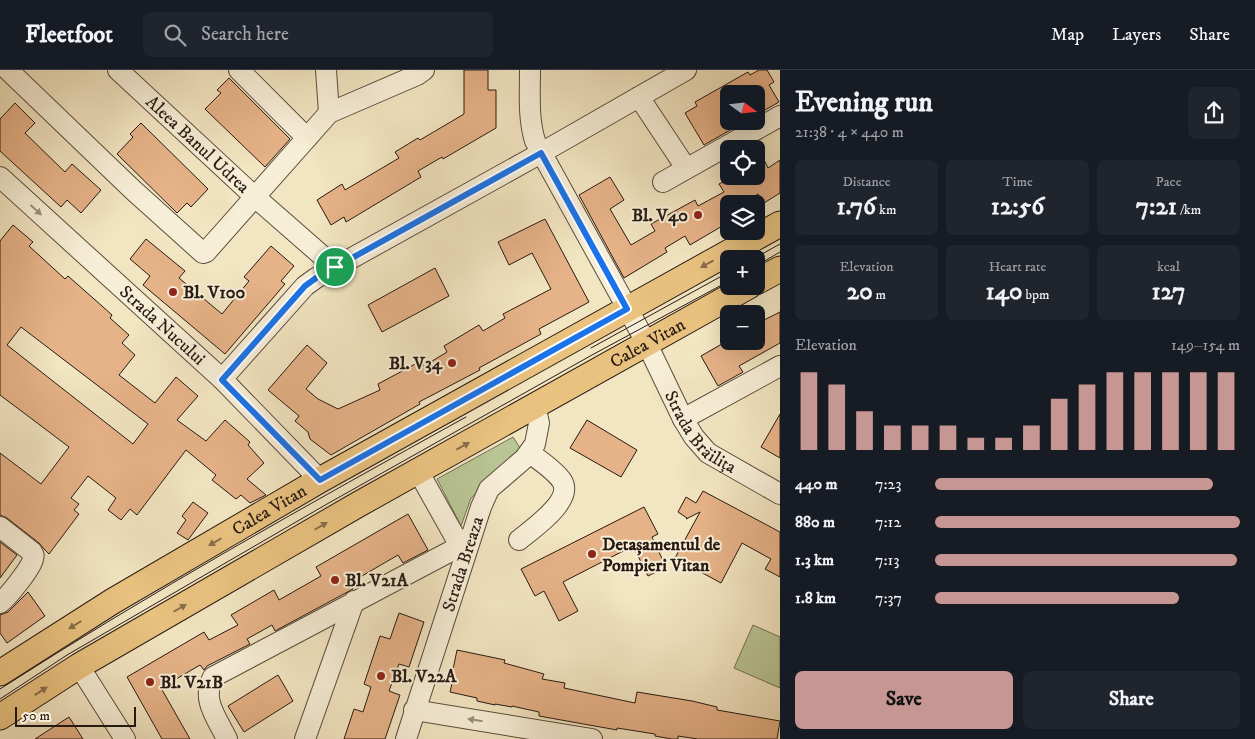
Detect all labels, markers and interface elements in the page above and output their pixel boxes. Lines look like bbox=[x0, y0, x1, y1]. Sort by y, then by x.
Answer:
search box bbox=[143, 12, 493, 57]
text: Fleetfoot bbox=[25, 20, 113, 50]
icon: search bbox=[161, 21, 189, 49]
text: Search here bbox=[201, 23, 289, 46]
text: Map bbox=[1051, 24, 1084, 46]
text: Layers bbox=[1112, 24, 1161, 46]
text: Share bbox=[1189, 24, 1230, 46]
north arrow bbox=[720, 85, 765, 130]
map controls bbox=[720, 85, 765, 350]
text: Evening run bbox=[795, 85, 933, 120]
button: share bbox=[1188, 87, 1240, 139]
street label: Aleea Banul Udrea bbox=[141, 91, 254, 199]
text: 21:38 · 4 × 440 m bbox=[795, 122, 904, 142]
button: locate bbox=[720, 140, 765, 185]
text: Distance bbox=[842, 173, 891, 191]
text: Time bbox=[1002, 173, 1033, 191]
text: Pace bbox=[1156, 173, 1181, 191]
text: 1.76 bbox=[836, 191, 876, 222]
text: 12:56 bbox=[991, 191, 1044, 222]
text: 7:21 bbox=[1136, 191, 1177, 222]
button: layers bbox=[720, 195, 765, 240]
text: km bbox=[876, 201, 897, 219]
text: /km bbox=[1177, 201, 1201, 219]
one-way arrow bbox=[30, 204, 42, 216]
place label: Bl. V40 bbox=[632, 205, 688, 227]
marker: Bl. V40 bbox=[692, 209, 704, 221]
pin bbox=[314, 246, 356, 288]
button: + bbox=[720, 250, 765, 295]
icon: arrive bbox=[321, 253, 349, 281]
text: Elevation bbox=[839, 258, 894, 276]
text: Heart rate bbox=[989, 258, 1046, 276]
text: kcal bbox=[1157, 258, 1180, 276]
one-way arrow bbox=[700, 260, 714, 269]
text: 20 bbox=[847, 276, 873, 307]
text: 140 bbox=[985, 276, 1022, 307]
text: 127 bbox=[1151, 276, 1186, 307]
street label: Strada Nucului bbox=[115, 281, 210, 370]
place label: Bl. V100 bbox=[183, 282, 245, 304]
marker: Bl. V100 bbox=[167, 286, 179, 298]
text: m bbox=[873, 286, 886, 304]
text: bpm bbox=[1022, 286, 1050, 304]
button: − bbox=[720, 305, 765, 350]
street label: Calea Vitan bbox=[607, 314, 690, 373]
text: Elevation bbox=[795, 335, 857, 355]
text: 149–154 m bbox=[1171, 335, 1240, 355]
place label: Bl. V34 bbox=[389, 353, 443, 375]
marker: Bl. V34 bbox=[446, 357, 458, 369]
street label: Strada Brăilița bbox=[659, 387, 740, 479]
one-way arrow bbox=[456, 442, 469, 451]
text: 440 m bbox=[795, 474, 837, 494]
text: 7:23 bbox=[875, 474, 901, 494]
street label: Calea Vitan bbox=[229, 480, 312, 541]
text: 880 m bbox=[795, 512, 835, 532]
text: 7:12 bbox=[875, 512, 901, 532]
street label: Strada Breaza bbox=[438, 514, 489, 615]
one-way arrow bbox=[313, 522, 328, 530]
place label: Detașamentul de Pompieri Vitan bbox=[602, 534, 721, 577]
one-way arrow bbox=[208, 537, 221, 546]
marker: Detașamentul de Pompieri Vitan bbox=[586, 548, 598, 560]
text: 1.3 km bbox=[795, 550, 834, 570]
text: 7:13 bbox=[875, 550, 899, 570]
place label: Bl. V21A bbox=[345, 570, 409, 592]
marker: Bl. V21A bbox=[329, 574, 341, 586]
text: 1.8 km bbox=[795, 588, 836, 608]
text: 7:37 bbox=[875, 588, 902, 608]
one-way arrow bbox=[174, 603, 187, 612]
one-way arrow bbox=[69, 620, 82, 630]
place label: Bl. V22A bbox=[391, 666, 457, 688]
marker: Bl. V22A bbox=[375, 670, 387, 682]
button: Save bbox=[795, 671, 1013, 729]
button: Share bbox=[1023, 671, 1240, 729]
place label: Bl. V21B bbox=[160, 672, 223, 694]
marker: Bl. V21B bbox=[144, 676, 156, 688]
one-way arrow bbox=[34, 686, 48, 696]
scale bar bbox=[15, 704, 136, 727]
text: 50 m bbox=[22, 707, 50, 725]
one-way arrow bbox=[466, 716, 482, 724]

